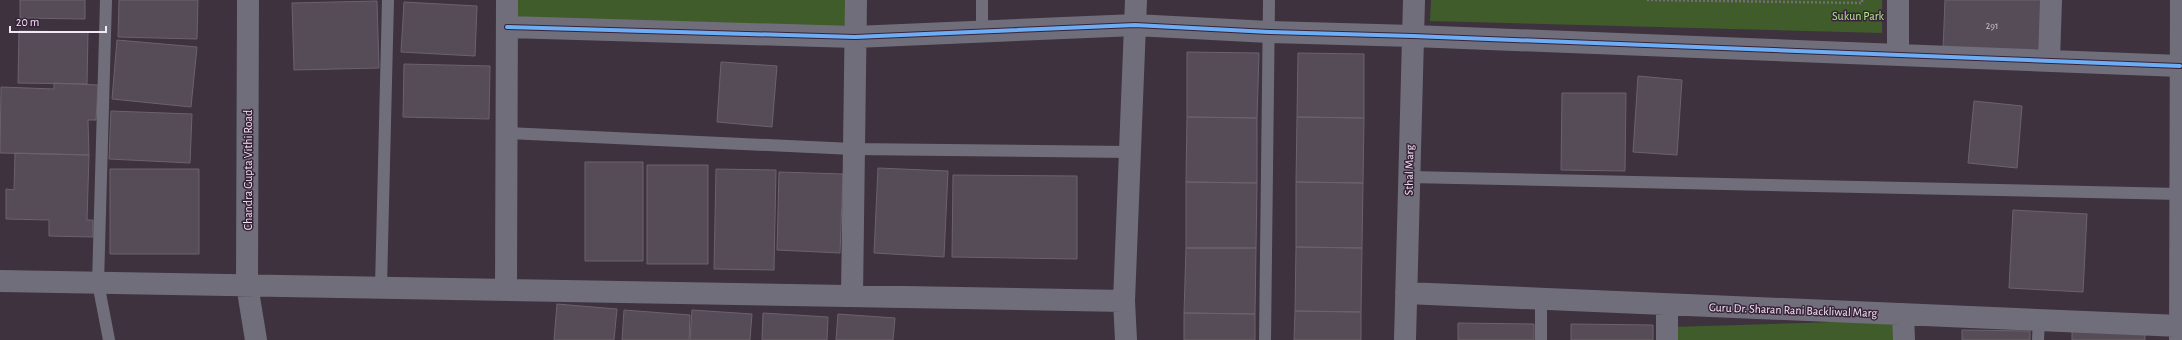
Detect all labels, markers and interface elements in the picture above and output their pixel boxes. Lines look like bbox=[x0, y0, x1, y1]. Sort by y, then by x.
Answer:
scale bar bbox=[10, 8, 106, 34]
park label: Sukun Park bbox=[1832, 10, 1885, 22]
text: 20 m bbox=[16, 16, 39, 28]
house number: 291 bbox=[1986, 21, 1998, 31]
street label: Chandra Gupta Vithi Road bbox=[242, 110, 254, 230]
street label: Sthal Marg bbox=[1403, 144, 1415, 195]
street label: Guru Dr. Sharan Rani Backliwal Marg bbox=[1709, 301, 1878, 319]

